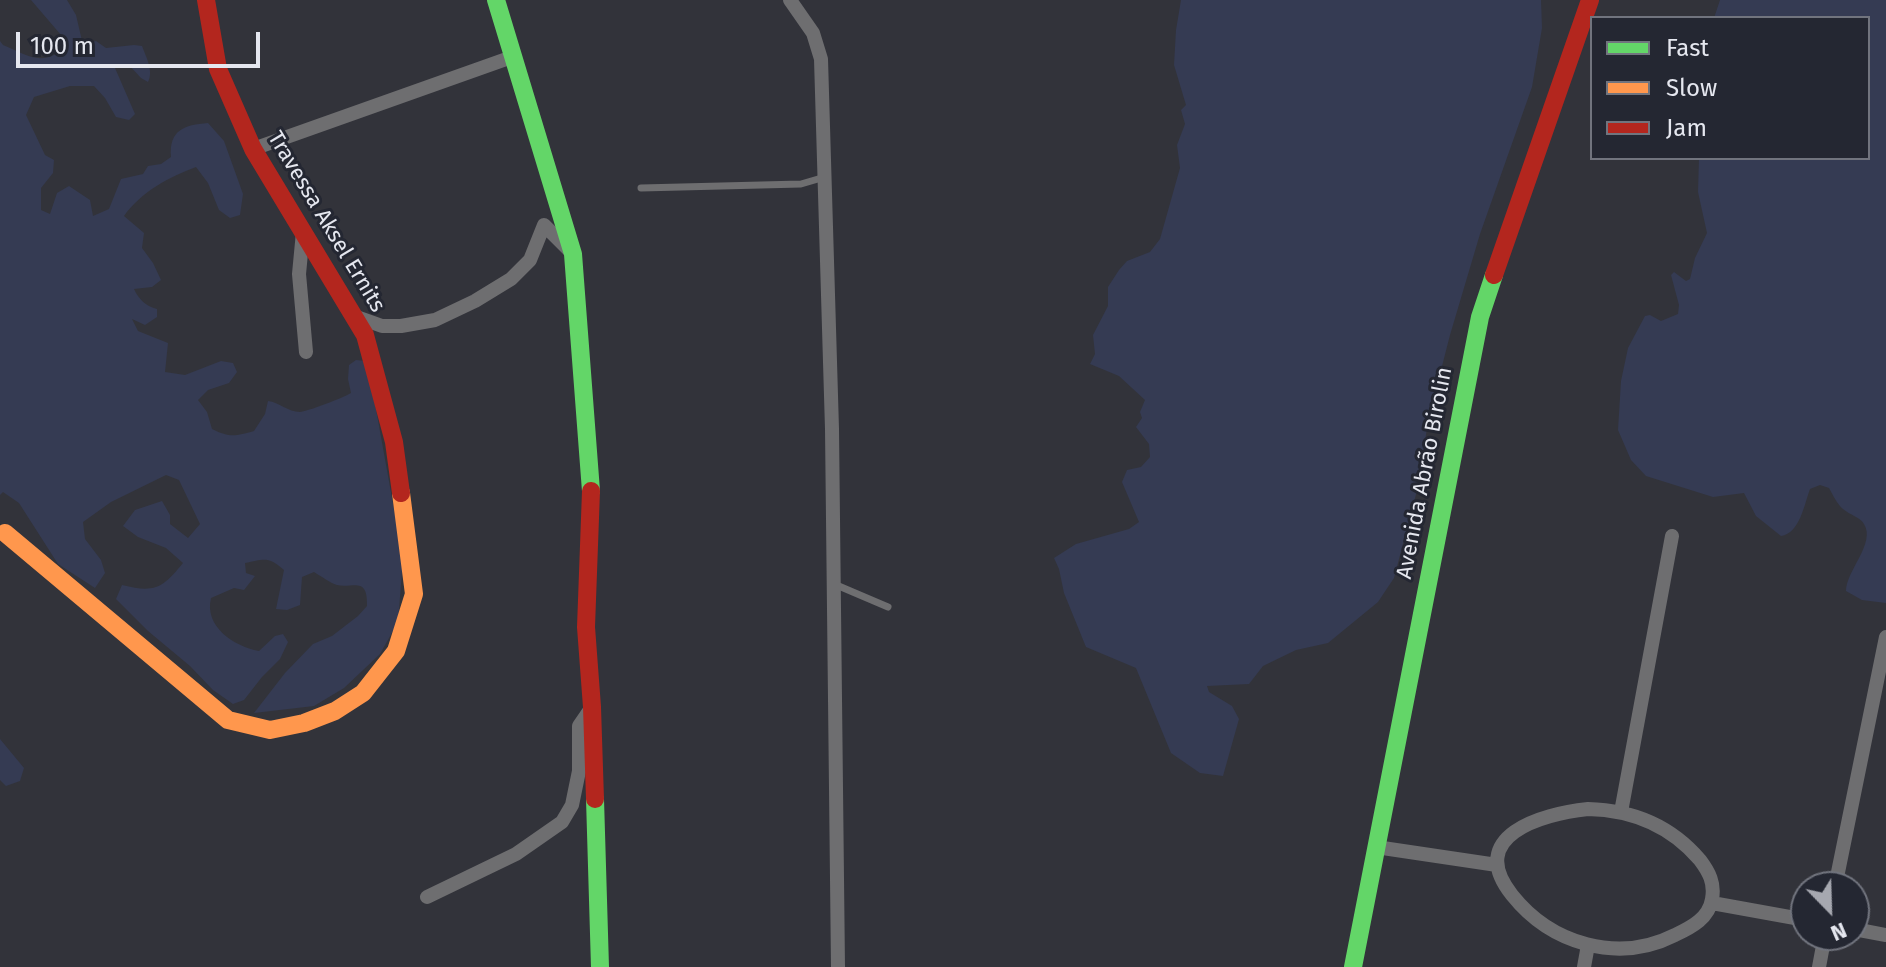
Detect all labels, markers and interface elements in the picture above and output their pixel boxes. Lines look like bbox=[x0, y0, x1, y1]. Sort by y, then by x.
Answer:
scale bar bbox=[20, 16, 264, 66]
legend bbox=[1590, 16, 1870, 160]
text: 100 m bbox=[30, 32, 94, 60]
text: Fast bbox=[1666, 34, 1709, 62]
text: Slow bbox=[1666, 74, 1717, 102]
text: Jam bbox=[1666, 114, 1707, 142]
street label: Travessa Aksel Ernits bbox=[262, 127, 390, 317]
street label: Avenida Abrão Birolin bbox=[1392, 365, 1458, 581]
north arrow bbox=[1790, 871, 1870, 951]
text: N bbox=[1827, 916, 1851, 947]

